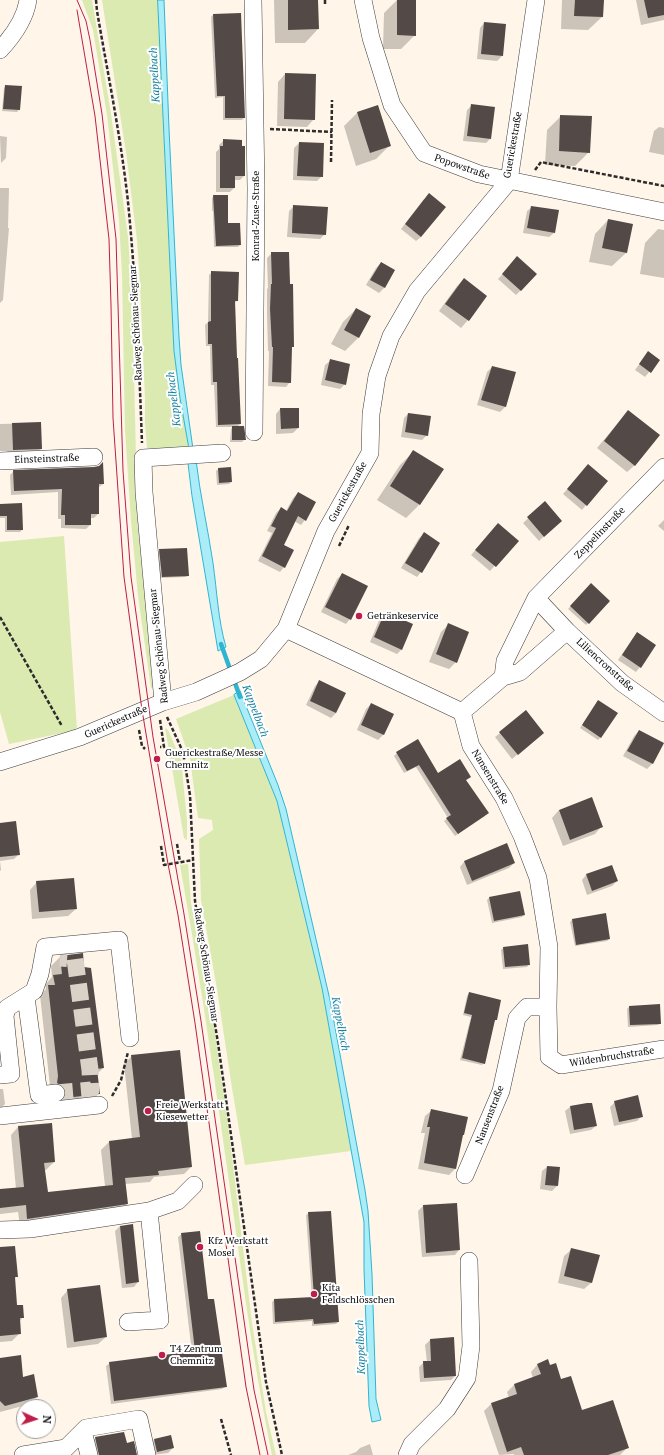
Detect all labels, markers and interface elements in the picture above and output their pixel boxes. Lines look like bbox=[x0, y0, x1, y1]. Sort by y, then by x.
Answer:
water label: Kappelbach bbox=[147, 47, 163, 103]
street label: Guerickestraße bbox=[501, 111, 525, 179]
street label: Popowstraße bbox=[433, 152, 491, 182]
street label: Konrad-Zuse-Straße bbox=[250, 171, 262, 261]
street label: Radweg Schönau-Siegmar bbox=[127, 265, 145, 381]
water label: Kappelbach bbox=[164, 371, 184, 427]
street label: Einsteinstraße bbox=[14, 452, 80, 466]
street label: Guerickestraße bbox=[326, 460, 370, 524]
street label: Zeppelinstraße bbox=[572, 505, 628, 561]
street label: Radweg Schönau-Siegmar bbox=[147, 588, 171, 704]
place label: Getränkeservice bbox=[367, 610, 438, 622]
marker: Getränkeservice bbox=[354, 611, 364, 621]
street label: Liliencronstraße bbox=[574, 636, 636, 694]
water label: Kappelbach bbox=[239, 683, 271, 739]
street label: Guerickestraße bbox=[83, 703, 149, 741]
place label: Guerickestraße/Messe Chemnitz bbox=[165, 747, 263, 770]
street label: Nansenstraße bbox=[469, 747, 511, 807]
marker: Guerickestraße/Messe Chemnitz bbox=[152, 754, 162, 764]
street label: Radweg Schönau-Siegmar bbox=[191, 907, 221, 1023]
water label: Kappelbach bbox=[328, 996, 352, 1052]
street label: Wildenbruchstraße bbox=[569, 1044, 655, 1070]
street label: Nansenstraße bbox=[473, 1084, 507, 1146]
place label: Freie Werkstatt Kiesewetter bbox=[156, 1099, 224, 1122]
marker: Freie Werkstatt Kiesewetter bbox=[143, 1106, 153, 1116]
place label: Kfz Werkstatt Mosel bbox=[208, 1235, 268, 1258]
marker: Kfz Werkstatt Mosel bbox=[195, 1242, 205, 1252]
place label: Kita Feldschlösschen bbox=[322, 1282, 395, 1306]
marker: Kita Feldschlösschen bbox=[309, 1289, 319, 1299]
water label: Kappelbach bbox=[353, 1319, 369, 1375]
place label: T4 Zentrum Chemnitz bbox=[170, 1343, 223, 1366]
marker: T4 Zentrum Chemnitz bbox=[157, 1350, 167, 1360]
north arrow bbox=[16, 1399, 56, 1439]
text: N bbox=[40, 1415, 54, 1424]

